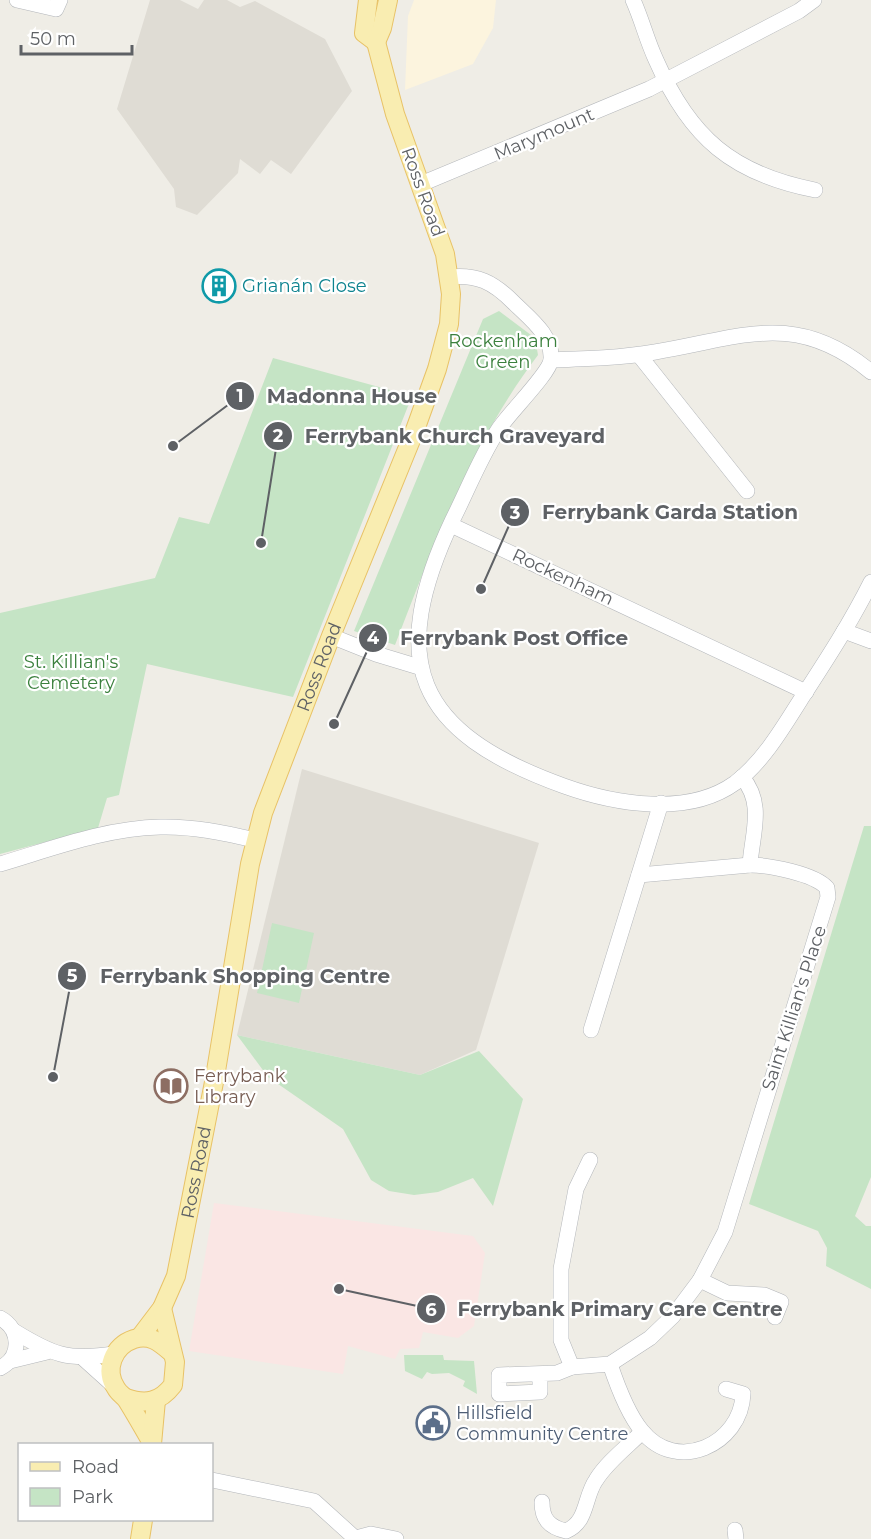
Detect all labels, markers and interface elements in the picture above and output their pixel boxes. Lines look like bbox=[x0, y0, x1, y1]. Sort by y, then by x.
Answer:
scale bar bbox=[21, 18, 132, 56]
text: 50 m bbox=[30, 28, 76, 50]
street label: Marymount bbox=[491, 103, 597, 165]
street label: Ross Road bbox=[397, 144, 449, 240]
building icon: Grianán Close bbox=[201, 268, 237, 304]
place label: Grianán Close bbox=[242, 275, 367, 297]
park label: Rockenham Green bbox=[448, 330, 558, 373]
callout: Madonna House bbox=[225, 377, 449, 415]
text: Madonna House bbox=[267, 384, 437, 408]
text: 1 bbox=[236, 385, 244, 407]
callout: Ferrybank Church Graveyard bbox=[263, 417, 617, 455]
text: Ferrybank Church Graveyard bbox=[305, 424, 605, 448]
text: 2 bbox=[273, 425, 284, 447]
callout: Ferrybank Garda Station bbox=[500, 493, 810, 531]
text: Ferrybank Garda Station bbox=[542, 500, 798, 524]
text: 3 bbox=[509, 502, 521, 524]
street label: Rockenham bbox=[509, 544, 617, 610]
street label: Ross Road bbox=[292, 619, 346, 715]
callout: Ferrybank Post Office bbox=[358, 619, 640, 657]
text: Ferrybank Post Office bbox=[400, 626, 628, 650]
text: 4 bbox=[367, 627, 380, 649]
park label: St. Killian's Cemetery bbox=[24, 651, 118, 694]
street label: Saint Killian's Place bbox=[757, 923, 831, 1093]
callout: Ferrybank Shopping Centre bbox=[57, 957, 402, 995]
text: Ferrybank Shopping Centre bbox=[100, 964, 390, 988]
text: 5 bbox=[67, 965, 78, 987]
place label: Ferrybank Library bbox=[194, 1065, 286, 1108]
library icon: Ferrybank Library bbox=[153, 1068, 189, 1104]
street label: Ross Road bbox=[177, 1124, 216, 1220]
callout: Ferrybank Primary Care Centre bbox=[416, 1290, 795, 1328]
text: Ferrybank Primary Care Centre bbox=[457, 1297, 783, 1321]
text: 6 bbox=[425, 1299, 437, 1321]
place label: Hillsfield Community Centre bbox=[456, 1402, 629, 1445]
public building icon: Hillsfield Community Centre bbox=[415, 1405, 451, 1441]
legend bbox=[18, 1443, 213, 1521]
text: Road bbox=[72, 1456, 119, 1478]
text: Park bbox=[72, 1486, 113, 1508]

